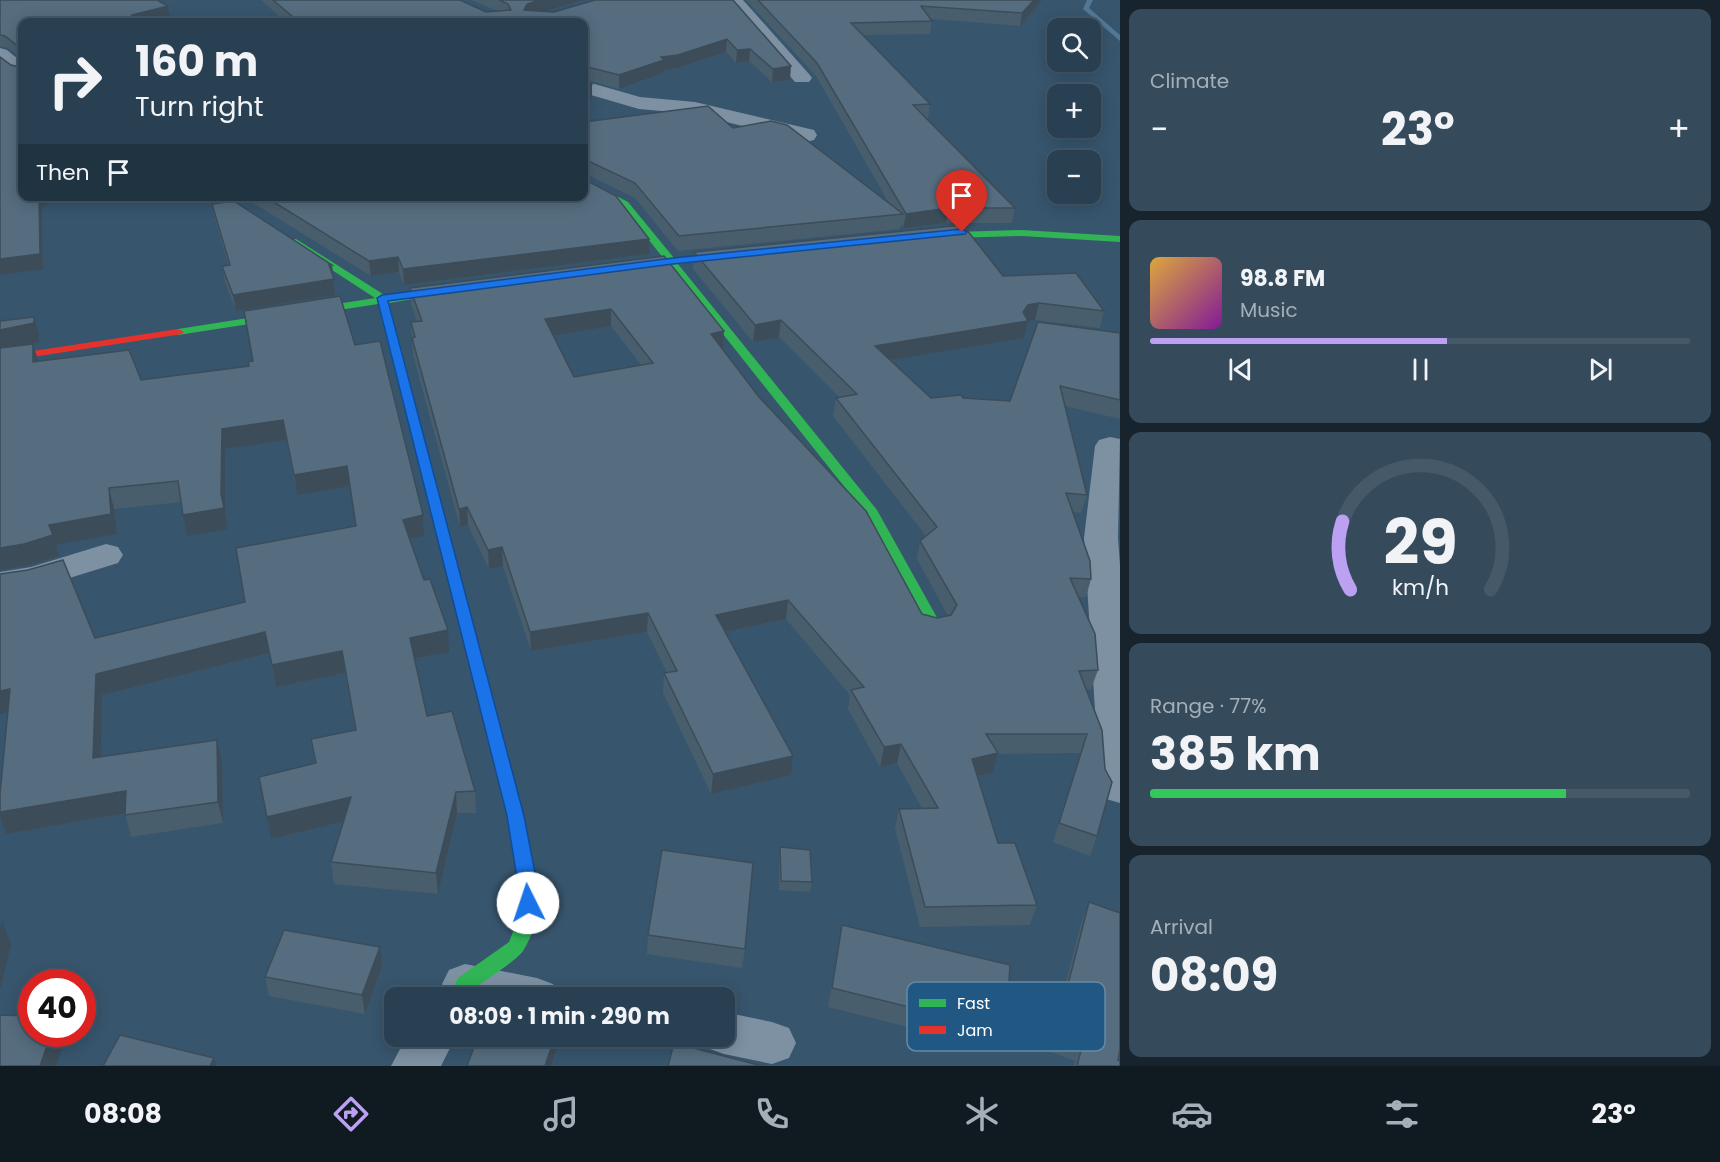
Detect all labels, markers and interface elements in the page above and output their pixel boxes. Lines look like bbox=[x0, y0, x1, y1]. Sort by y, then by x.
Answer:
map controls bbox=[1047, 18, 1101, 204]
button: search bbox=[1047, 18, 1101, 72]
text: 160 m bbox=[135, 32, 258, 91]
icon: right bbox=[36, 42, 114, 120]
text: Climate bbox=[1150, 67, 1229, 95]
button: + bbox=[1047, 84, 1101, 138]
text: Turn right bbox=[135, 88, 264, 125]
text: 23° bbox=[1381, 98, 1455, 161]
text: − bbox=[1150, 106, 1168, 153]
text: + bbox=[1667, 106, 1690, 153]
button: − bbox=[1047, 150, 1101, 204]
icon: arrive bbox=[102, 156, 135, 189]
text: Then bbox=[36, 157, 90, 188]
pin bbox=[936, 170, 987, 232]
icon: arrive bbox=[945, 179, 978, 212]
text: 98.8 FM bbox=[1240, 263, 1325, 294]
text: Music bbox=[1240, 296, 1298, 324]
icon: previous bbox=[1224, 353, 1257, 386]
icon: pause bbox=[1404, 353, 1437, 386]
icon: next bbox=[1584, 353, 1617, 386]
text: 29 bbox=[1383, 498, 1457, 586]
text: km/h bbox=[1391, 572, 1449, 603]
text: Range · 77% bbox=[1150, 692, 1266, 720]
text: 385 km bbox=[1150, 723, 1321, 786]
position arrow bbox=[496, 871, 560, 935]
text: Arrival bbox=[1150, 913, 1213, 941]
text: 08:09 bbox=[1150, 944, 1278, 1007]
speed limit sign: 40 bbox=[18, 969, 96, 1047]
legend bbox=[907, 982, 1105, 1051]
text: Fast bbox=[957, 992, 990, 1015]
text: 08:09 · 1 min · 290 m bbox=[449, 1001, 670, 1032]
text: Jam bbox=[957, 1019, 993, 1042]
icon: directions bbox=[330, 1093, 372, 1135]
icon: music bbox=[540, 1093, 582, 1135]
icon: phone bbox=[751, 1093, 793, 1135]
icon: climate bbox=[961, 1093, 1003, 1135]
icon: car bbox=[1171, 1093, 1213, 1135]
icon: filters bbox=[1381, 1093, 1423, 1135]
text: 08:08 bbox=[84, 1095, 162, 1132]
text: 23° bbox=[1592, 1095, 1636, 1132]

